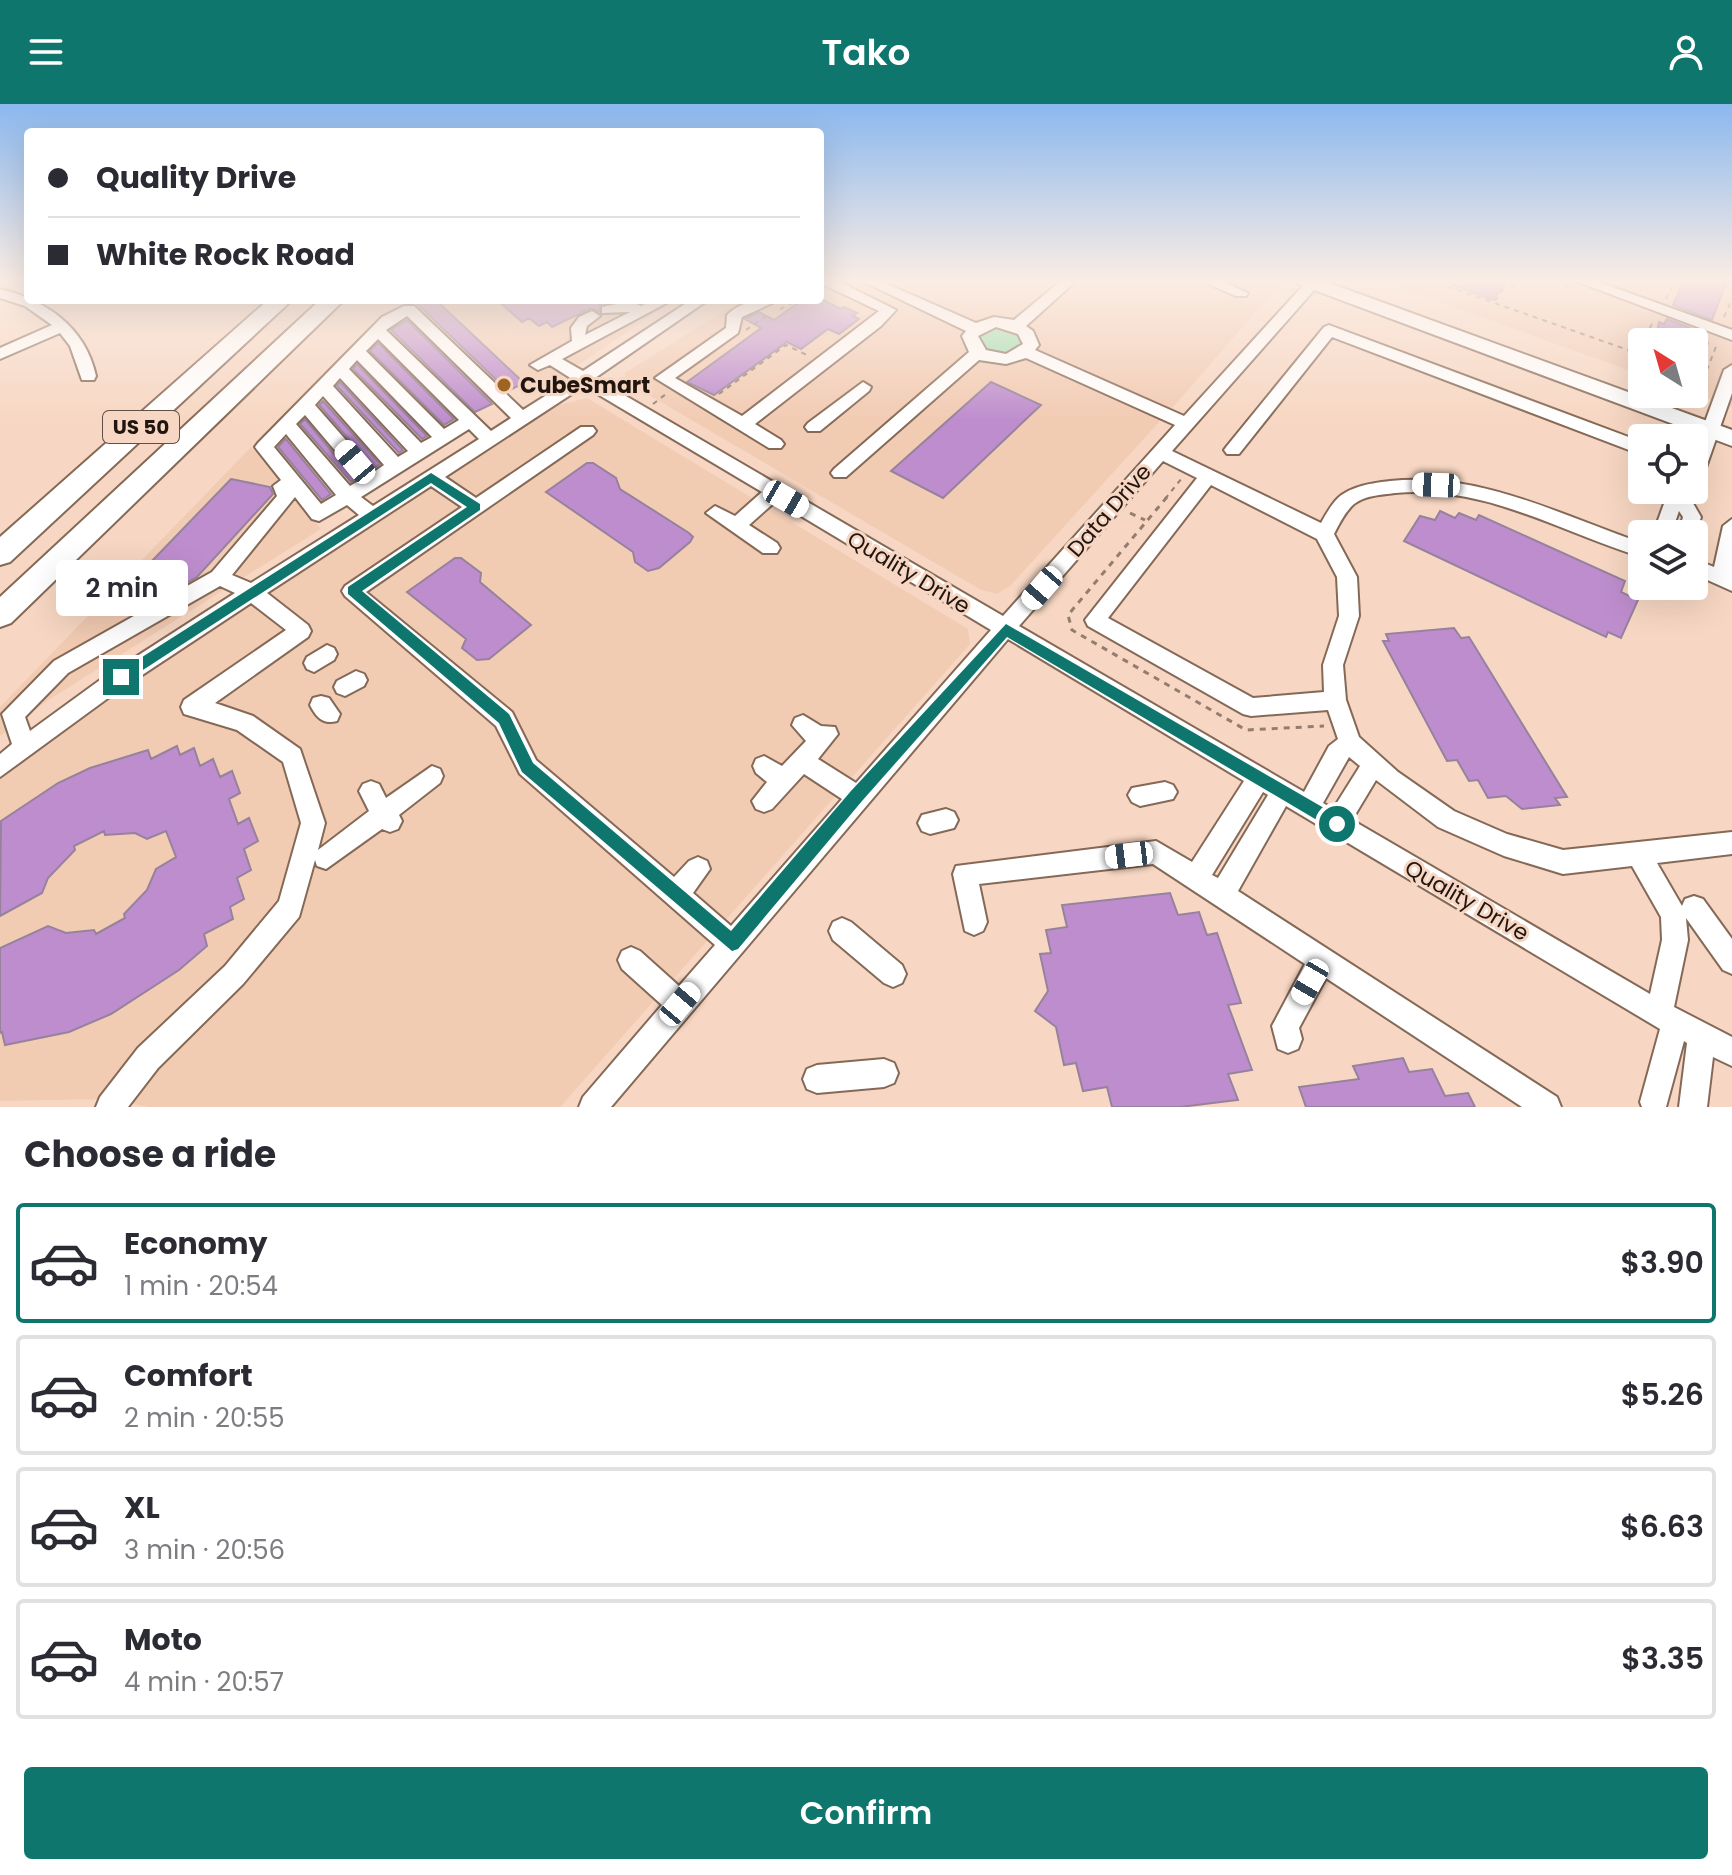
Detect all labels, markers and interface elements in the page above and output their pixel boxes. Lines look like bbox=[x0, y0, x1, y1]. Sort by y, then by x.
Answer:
text: Tako bbox=[821, 27, 911, 78]
icon: menu bbox=[24, 30, 68, 74]
icon: person bbox=[1664, 30, 1708, 74]
text: Quality Drive bbox=[96, 156, 296, 199]
text: White Rock Road bbox=[96, 233, 355, 276]
north arrow bbox=[1628, 328, 1708, 408]
map controls bbox=[1628, 328, 1708, 600]
place label: CubeSmart bbox=[520, 370, 650, 401]
marker: CubeSmart bbox=[495, 376, 513, 394]
road number: US 50 bbox=[103, 411, 179, 443]
button: locate bbox=[1628, 424, 1708, 504]
car bbox=[330, 436, 380, 488]
street label: Data Drive bbox=[1060, 457, 1159, 564]
car bbox=[1412, 472, 1460, 498]
car bbox=[759, 477, 813, 521]
button: layers bbox=[1628, 520, 1708, 600]
street label: Quality Drive bbox=[841, 523, 976, 621]
callout: 2 min bbox=[55, 561, 187, 617]
car bbox=[1017, 562, 1067, 614]
text: 2 min bbox=[86, 570, 158, 606]
route end bbox=[103, 659, 139, 695]
route start bbox=[1319, 806, 1355, 842]
car bbox=[1104, 840, 1154, 870]
street label: Quality Drive bbox=[1399, 852, 1534, 948]
car bbox=[1288, 955, 1332, 1009]
car bbox=[655, 978, 705, 1030]
text: Choose a ride bbox=[24, 1129, 276, 1180]
text: Economy bbox=[124, 1222, 268, 1265]
icon: car bbox=[28, 1227, 100, 1299]
text: $3.90 bbox=[1620, 1241, 1704, 1284]
text: 1 min · 20:54 bbox=[124, 1268, 278, 1304]
text: Comfort bbox=[124, 1354, 253, 1397]
icon: car bbox=[28, 1359, 100, 1431]
text: $5.26 bbox=[1621, 1373, 1704, 1416]
text: 2 min · 20:55 bbox=[124, 1400, 285, 1436]
text: XL bbox=[124, 1486, 160, 1529]
icon: car bbox=[28, 1491, 100, 1563]
text: $6.63 bbox=[1620, 1505, 1704, 1548]
text: 3 min · 20:56 bbox=[124, 1532, 285, 1568]
text: Moto bbox=[124, 1618, 202, 1661]
icon: car bbox=[28, 1623, 100, 1695]
text: $3.35 bbox=[1621, 1637, 1704, 1680]
text: 4 min · 20:57 bbox=[124, 1664, 284, 1700]
button: Confirm bbox=[24, 1767, 1708, 1859]

